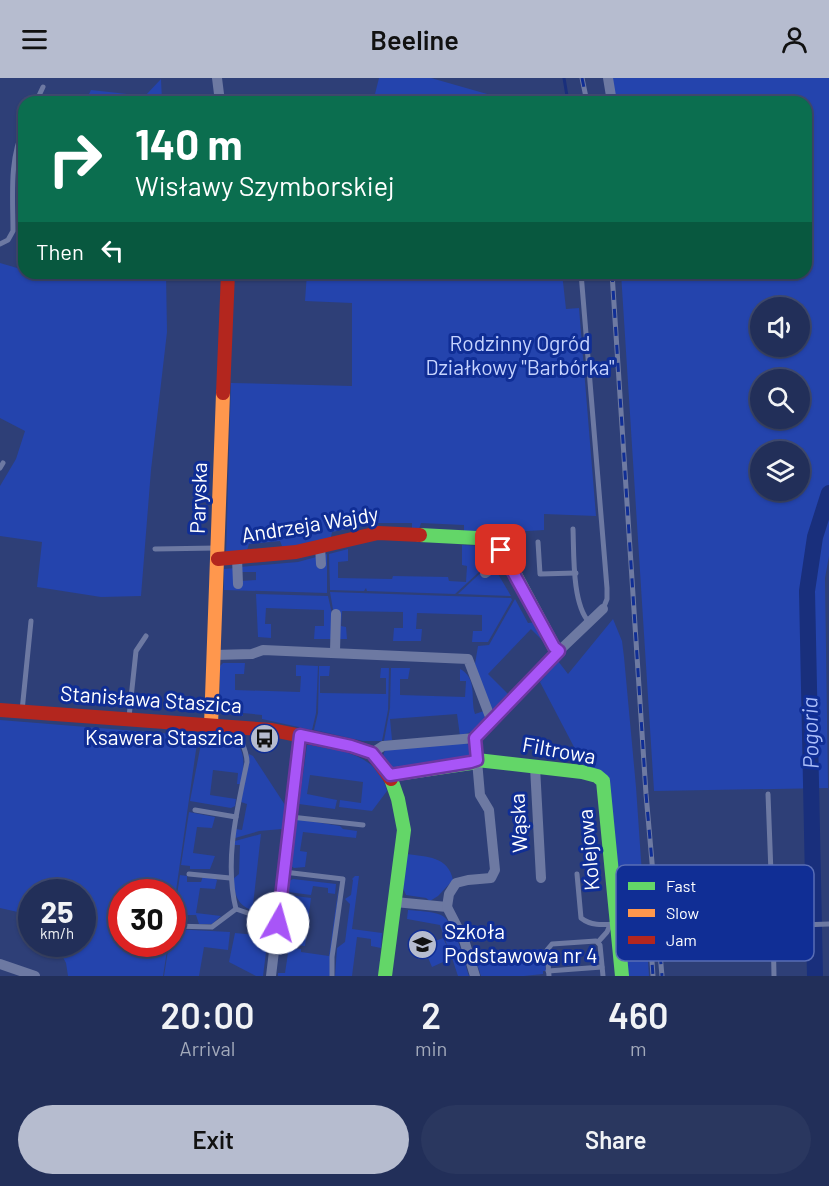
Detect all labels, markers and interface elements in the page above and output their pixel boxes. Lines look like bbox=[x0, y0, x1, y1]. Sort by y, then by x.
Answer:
icon: menu bbox=[18, 23, 51, 56]
text: Beeline bbox=[370, 23, 459, 55]
icon: person bbox=[778, 23, 811, 56]
text: 140 m bbox=[135, 118, 243, 168]
icon: right bbox=[36, 120, 114, 198]
text: Wisławy Szymborskiej bbox=[135, 169, 395, 201]
icon: left bbox=[96, 234, 129, 267]
text: Then bbox=[36, 238, 84, 264]
map controls bbox=[750, 297, 810, 501]
button: sound bbox=[750, 297, 810, 357]
park label: Rodzinny Ogród Działkowy "Barbórka" bbox=[426, 330, 614, 379]
button: search bbox=[750, 369, 810, 429]
button: layers bbox=[750, 441, 810, 501]
street label: Paryska bbox=[184, 462, 211, 534]
street label: Andrzeja Wajdy bbox=[240, 500, 380, 547]
pin bbox=[475, 524, 526, 575]
icon: arrive bbox=[484, 533, 517, 566]
street label: Stanisława Staszica bbox=[59, 680, 243, 717]
water label: Pogoria bbox=[795, 697, 823, 769]
bus stop icon: Ksawera Staszica bbox=[249, 722, 281, 754]
place label: Ksawera Staszica bbox=[85, 724, 244, 749]
street label: Filtrowa bbox=[521, 731, 598, 768]
street label: Wąska bbox=[503, 793, 532, 853]
street label: Kolejowa bbox=[571, 808, 604, 892]
legend bbox=[616, 865, 814, 961]
text: Fast bbox=[666, 876, 696, 895]
speed limit sign: 30 bbox=[108, 879, 186, 957]
position arrow bbox=[246, 891, 310, 955]
text: 25 bbox=[41, 893, 73, 929]
text: Slow bbox=[666, 903, 699, 922]
place label: Szkoła Podstawowa nr 4 bbox=[444, 918, 598, 967]
text: km/h bbox=[40, 924, 74, 942]
school or university icon: Szkoła Podstawowa nr 4 bbox=[407, 928, 439, 960]
text: Jam bbox=[666, 930, 697, 949]
text: 20:00 bbox=[161, 993, 254, 1036]
text: 2 bbox=[421, 993, 441, 1036]
text: 460 bbox=[608, 993, 668, 1036]
text: Arrival bbox=[180, 1036, 235, 1060]
text: min bbox=[415, 1036, 447, 1060]
text: m bbox=[630, 1036, 646, 1060]
button: Exit bbox=[18, 1105, 409, 1174]
button: Share bbox=[421, 1105, 811, 1174]

